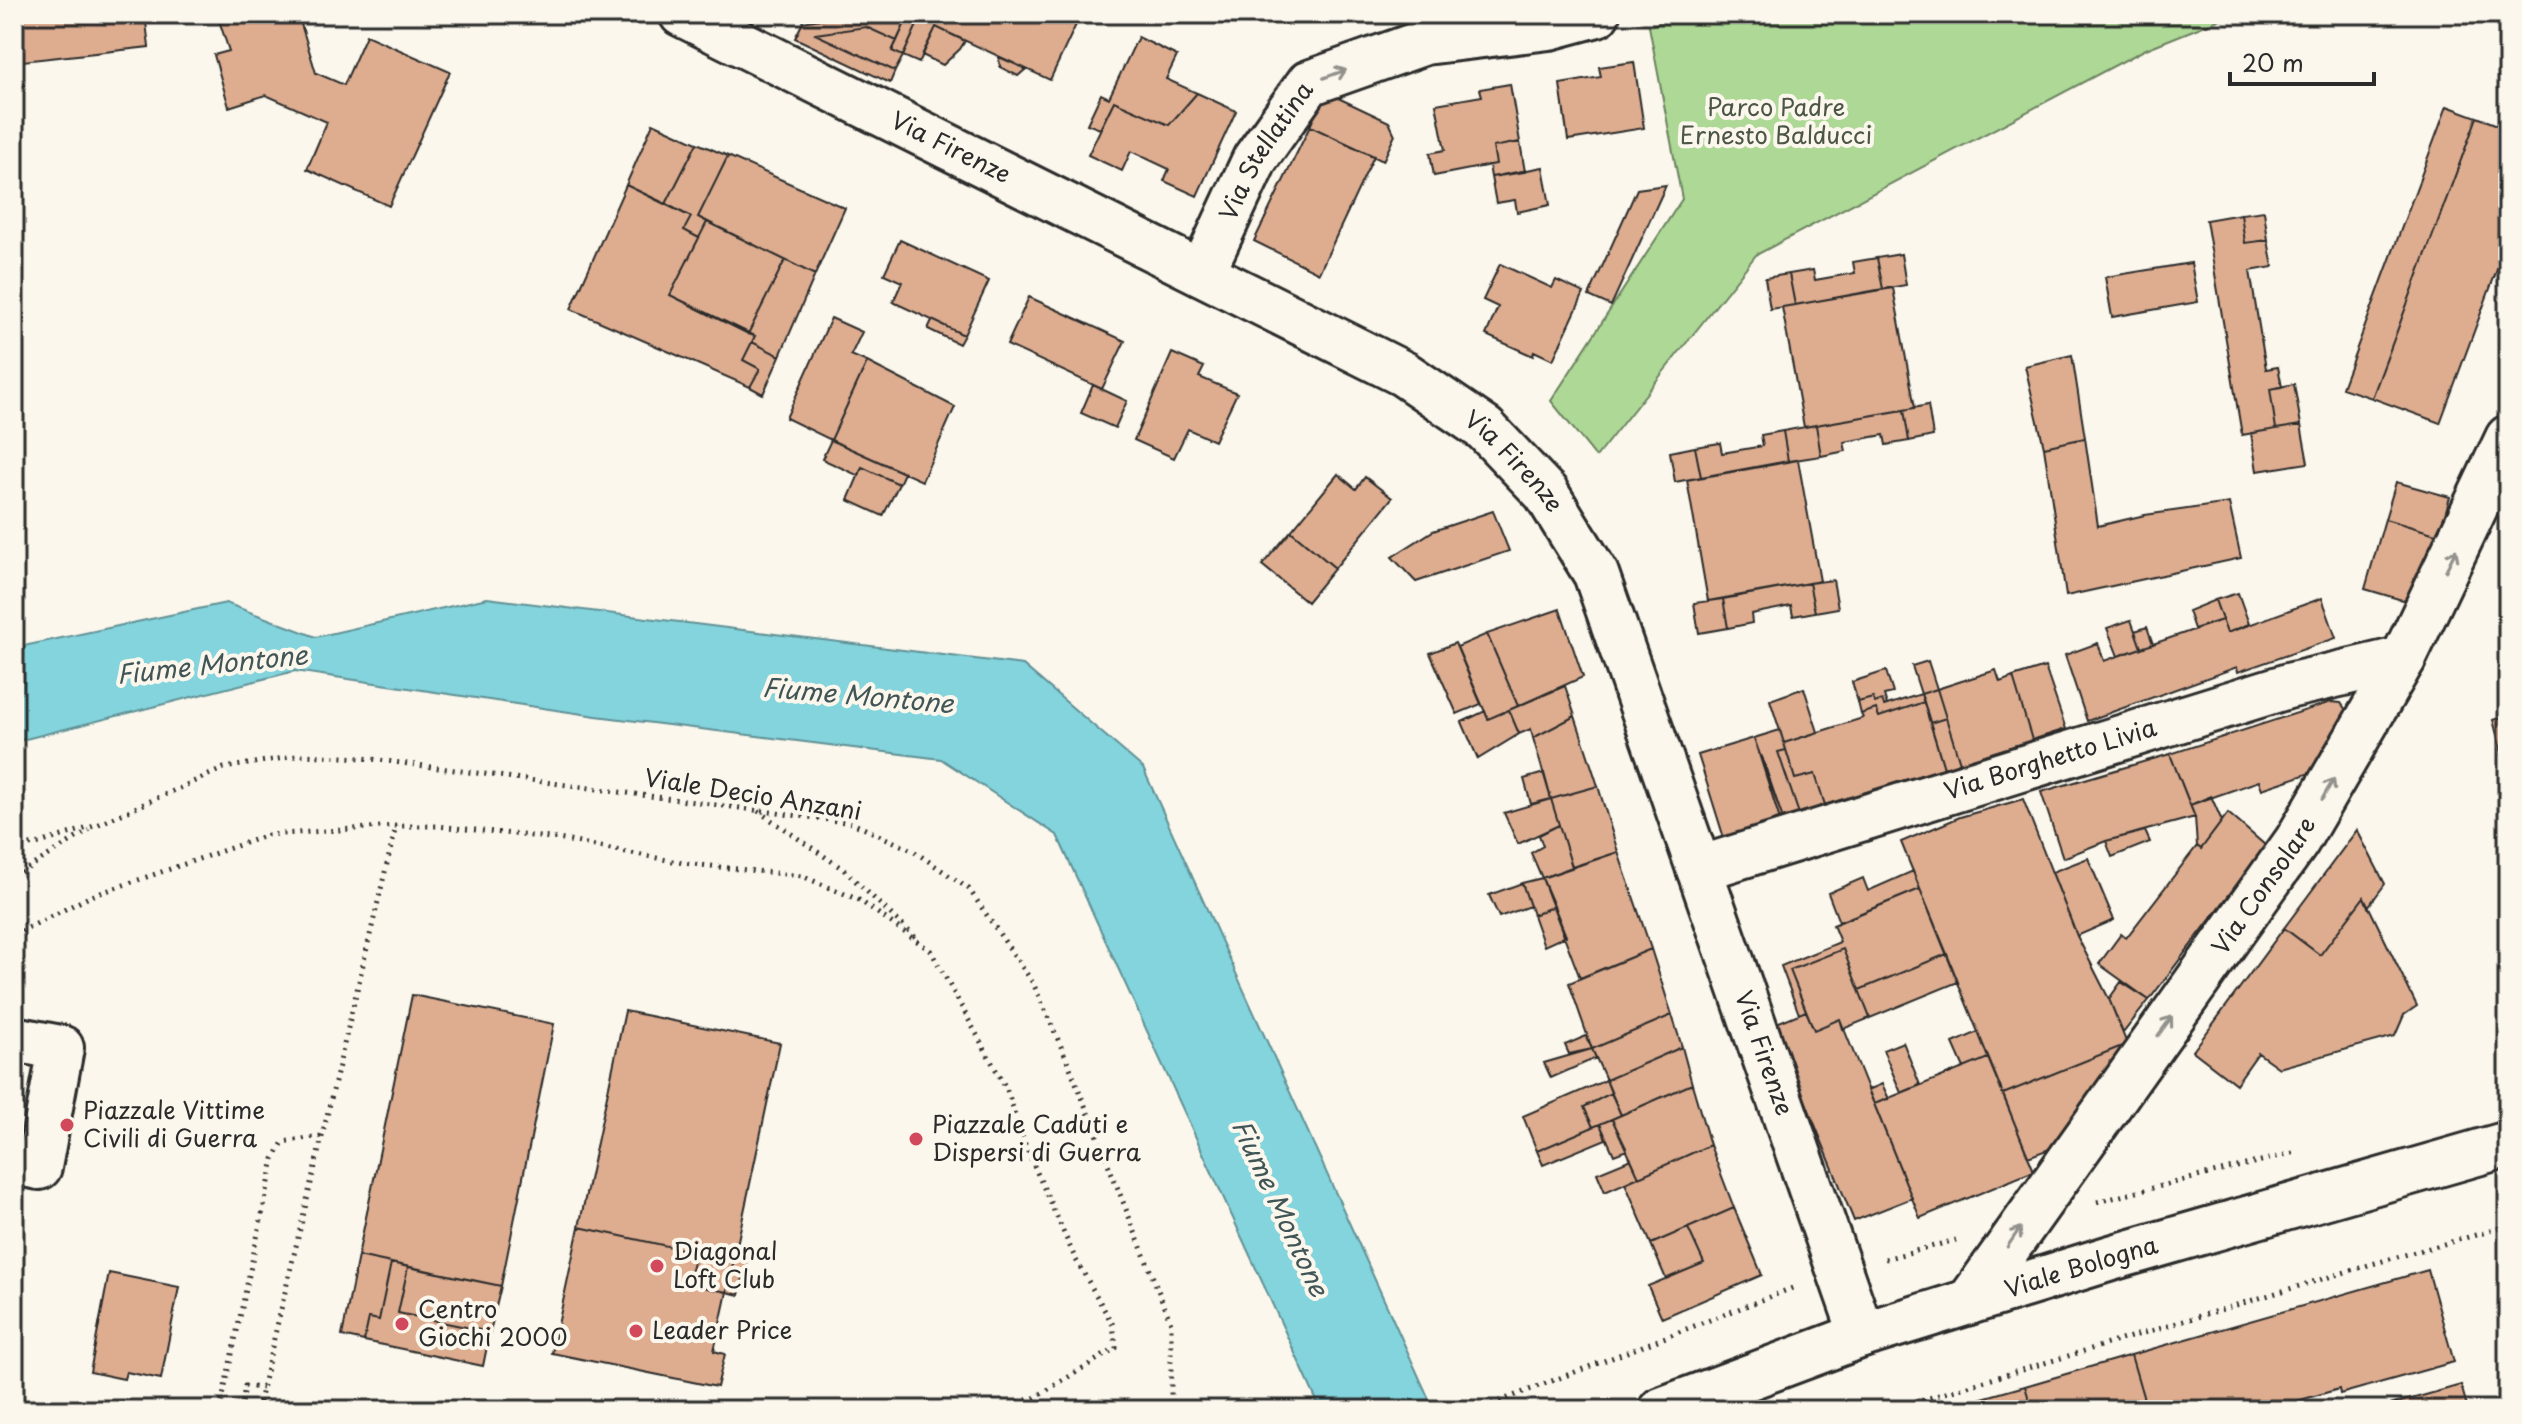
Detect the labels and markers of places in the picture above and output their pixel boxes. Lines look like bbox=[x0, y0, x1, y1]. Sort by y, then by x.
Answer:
place label: Piazzale Vittime Civili di Guerra bbox=[83, 1091, 265, 1155]
place label: Piazzale Caduti e Dispersi di Guerra bbox=[932, 1105, 1141, 1169]
marker: Piazzale Vittime Civili di Guerra bbox=[58, 1116, 76, 1134]
marker: Piazzale Caduti e Dispersi di Guerra bbox=[907, 1130, 925, 1148]
place label: Diagonal Loft Club bbox=[673, 1232, 777, 1296]
marker: Diagonal Loft Club bbox=[648, 1257, 666, 1275]
place label: Centro Giochi 2000 bbox=[418, 1290, 568, 1354]
place label: Leader Price bbox=[652, 1311, 792, 1347]
marker: Centro Giochi 2000 bbox=[393, 1315, 411, 1333]
marker: Leader Price bbox=[627, 1322, 645, 1340]

